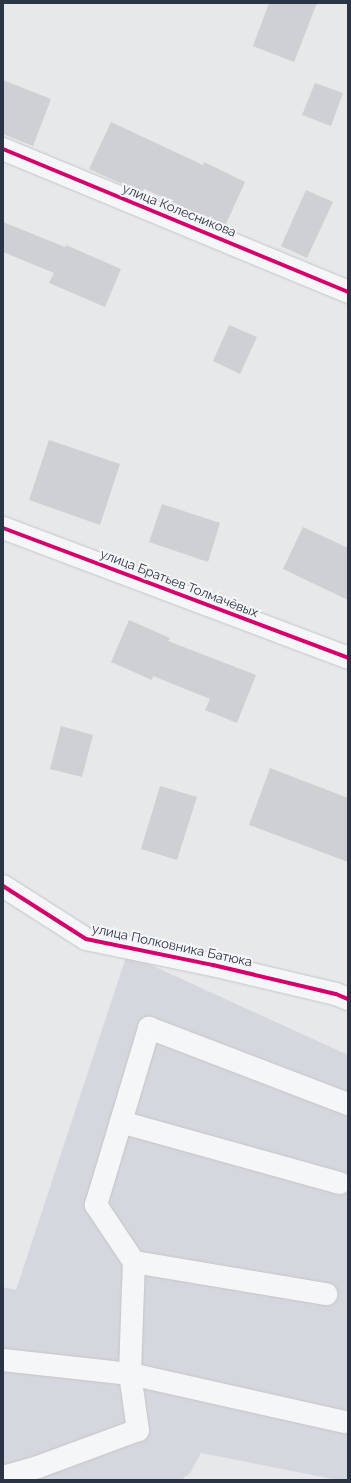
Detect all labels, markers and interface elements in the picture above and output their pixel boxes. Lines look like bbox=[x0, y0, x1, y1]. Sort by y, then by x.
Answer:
street label: улица Колесникова bbox=[120, 181, 238, 241]
street label: улица Братьев Толмачёвых bbox=[98, 547, 260, 621]
street label: улица Полковника Батюка bbox=[90, 921, 254, 971]

